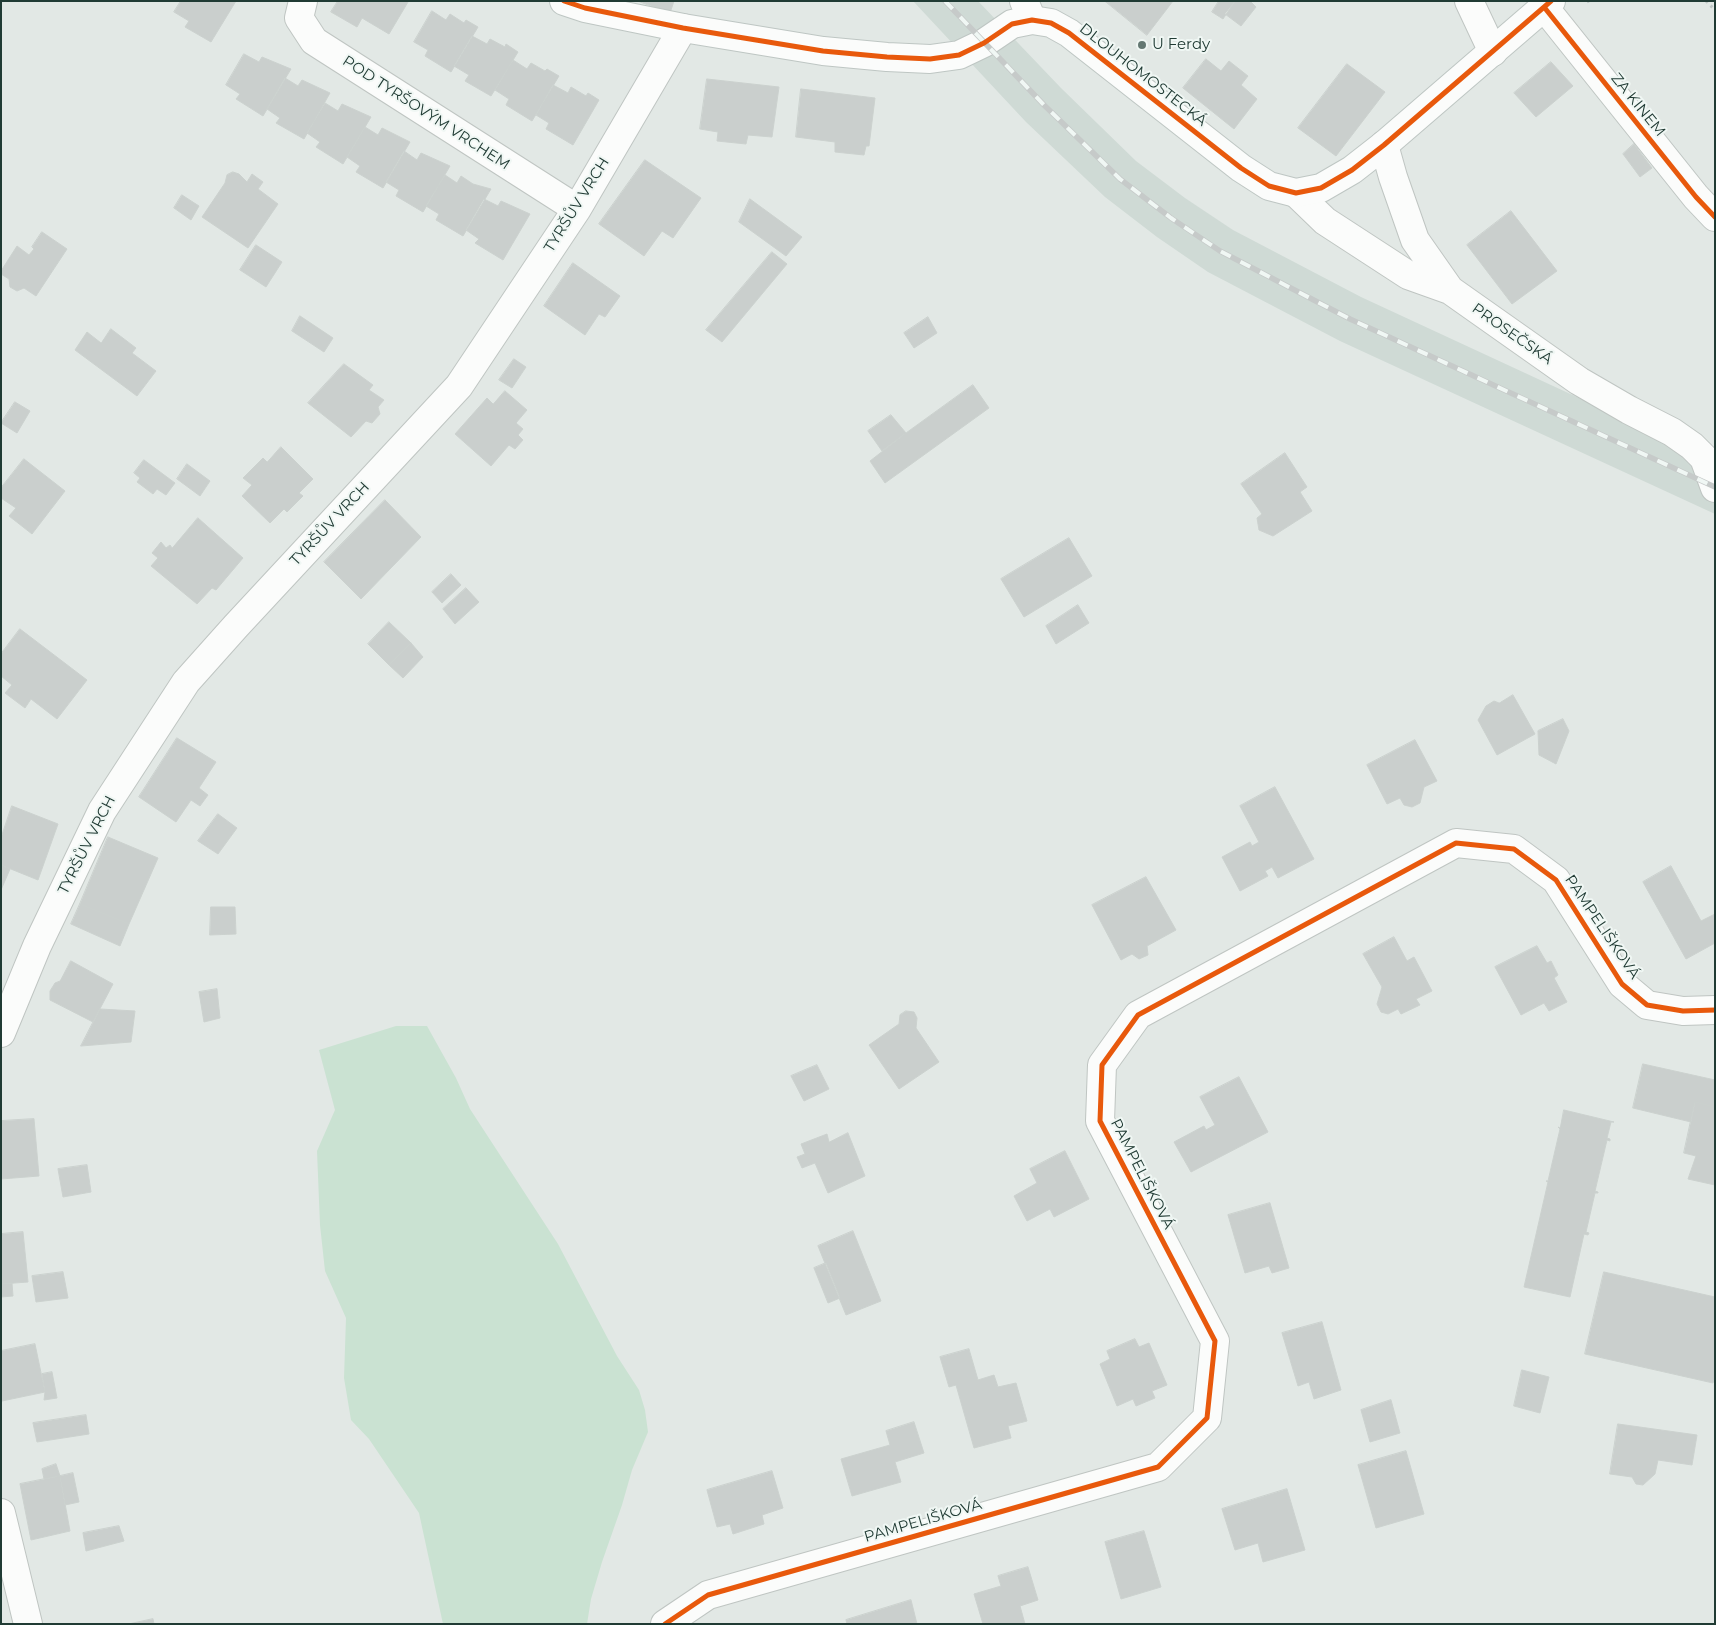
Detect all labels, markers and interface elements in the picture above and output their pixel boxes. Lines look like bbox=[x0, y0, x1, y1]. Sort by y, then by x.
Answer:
street label: DLOUHOMOSTECKÁ bbox=[1076, 20, 1210, 130]
place label: U Ferdy bbox=[1152, 36, 1210, 54]
marker: U Ferdy bbox=[1136, 39, 1148, 51]
street label: POD TYRŠOVÝM VRCHEM bbox=[339, 52, 513, 174]
street label: ZA KINEM bbox=[1607, 70, 1669, 140]
street label: TYRŠŮV VRCH bbox=[541, 154, 613, 256]
street label: PROSEČSKÁ bbox=[1468, 300, 1556, 368]
street label: TYRŠŮV VRCH bbox=[287, 478, 373, 570]
street label: TYRŠŮV VRCH bbox=[54, 793, 120, 897]
street label: PAMPELIŠKOVÁ bbox=[1561, 872, 1643, 982]
street label: PAMPELIŠKOVÁ bbox=[1106, 1116, 1178, 1232]
street label: PAMPELIŠKOVÁ bbox=[862, 1496, 984, 1546]

